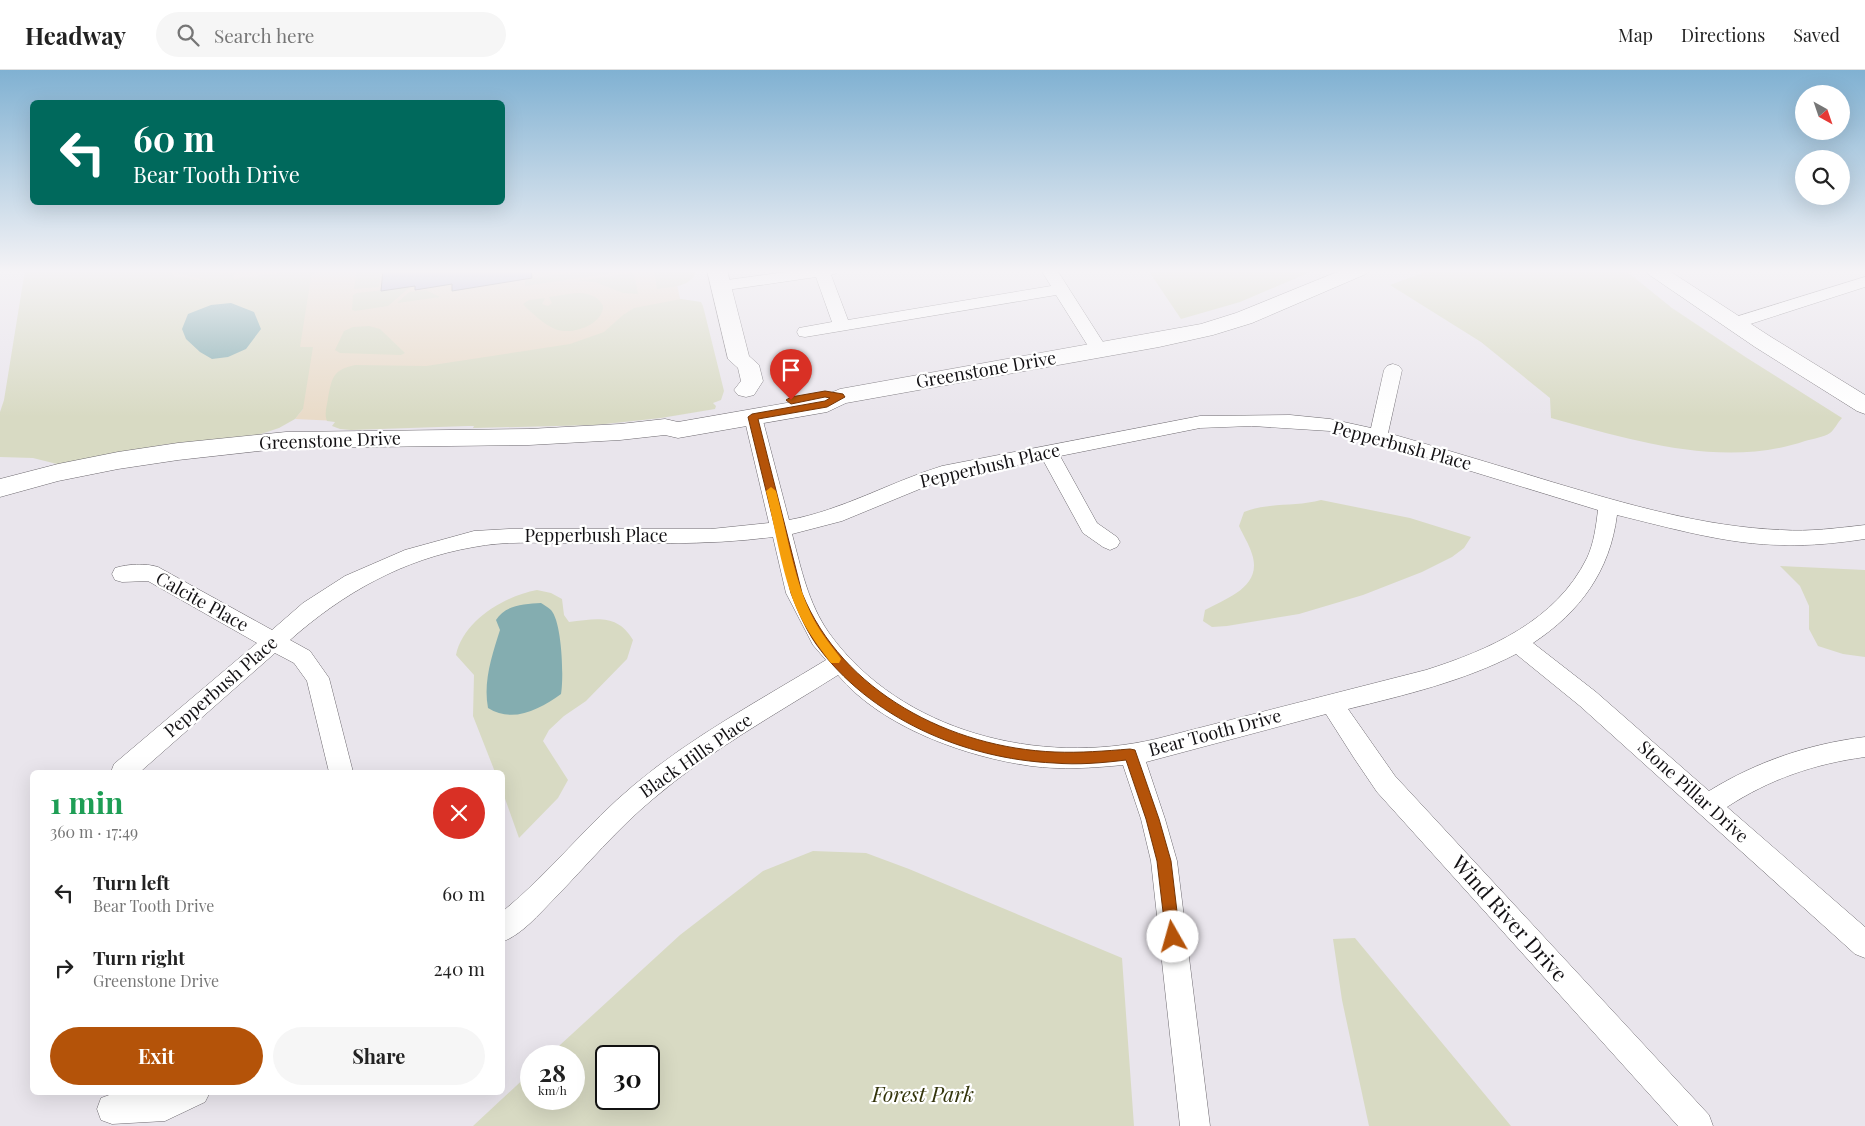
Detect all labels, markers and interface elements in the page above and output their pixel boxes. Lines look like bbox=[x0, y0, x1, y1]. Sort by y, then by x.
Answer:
search box bbox=[156, 12, 506, 57]
text: Headway bbox=[25, 19, 126, 51]
icon: search bbox=[174, 21, 202, 49]
text: Search here bbox=[214, 22, 314, 48]
text: Map bbox=[1618, 23, 1653, 47]
text: Directions bbox=[1681, 23, 1765, 47]
text: Saved bbox=[1793, 23, 1840, 47]
north arrow bbox=[1795, 85, 1850, 140]
map controls bbox=[1795, 85, 1850, 205]
text: 60 m bbox=[133, 114, 215, 161]
icon: left bbox=[50, 120, 115, 185]
button: search bbox=[1795, 150, 1850, 205]
text: Bear Tooth Drive bbox=[133, 159, 300, 189]
street label: Greenstone Drive bbox=[914, 345, 1058, 393]
pin bbox=[770, 349, 812, 400]
icon: arrive bbox=[777, 356, 805, 384]
street label: Pepperbush Place bbox=[1330, 415, 1475, 475]
street label: Greenstone Drive bbox=[259, 426, 401, 454]
street label: Pepperbush Place bbox=[917, 437, 1062, 493]
street label: Pepperbush Place bbox=[524, 523, 668, 547]
street label: Calcite Place bbox=[152, 566, 253, 637]
street label: Pepperbush Place bbox=[158, 630, 282, 742]
street label: Bear Tooth Drive bbox=[1146, 703, 1284, 761]
street label: Black Hills Place bbox=[634, 707, 756, 803]
street label: Stone Pillar Drive bbox=[1633, 735, 1754, 848]
text: 1 min bbox=[50, 782, 124, 822]
button: close bbox=[433, 787, 485, 839]
text: 360 m · 17:49 bbox=[50, 821, 138, 842]
street label: Wind River Drive bbox=[1446, 848, 1575, 987]
text: Turn left bbox=[93, 869, 170, 895]
icon: left bbox=[50, 879, 78, 907]
text: 60 m bbox=[442, 880, 485, 906]
text: Bear Tooth Drive bbox=[93, 895, 214, 916]
position arrow bbox=[1146, 910, 1198, 962]
text: Turn right bbox=[93, 944, 185, 970]
icon: right bbox=[50, 954, 78, 982]
text: 240 m bbox=[434, 955, 485, 981]
text: Greenstone Drive bbox=[93, 970, 219, 991]
button: Exit bbox=[50, 1027, 263, 1085]
button: Share bbox=[273, 1027, 485, 1085]
speed limit sign: 30 bbox=[595, 1045, 660, 1110]
text: 28 bbox=[539, 1055, 566, 1088]
park label: Forest Park bbox=[871, 1079, 974, 1107]
text: km/h bbox=[538, 1082, 567, 1098]

